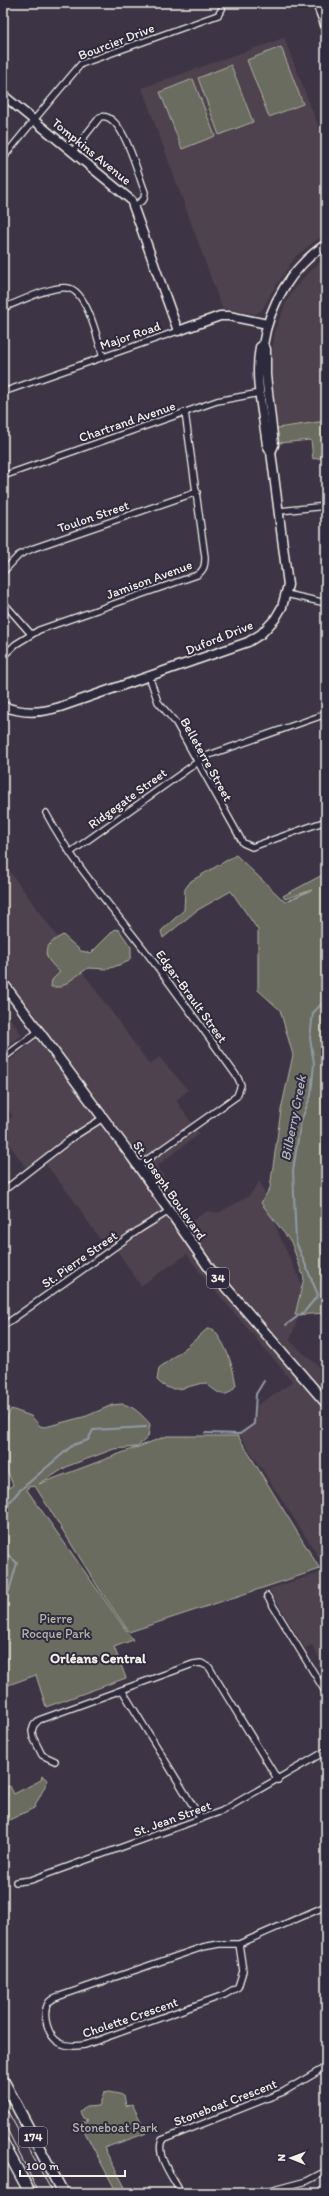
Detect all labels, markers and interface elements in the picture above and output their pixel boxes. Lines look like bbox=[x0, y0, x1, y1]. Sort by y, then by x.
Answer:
street label: Bourcier Drive bbox=[76, 20, 156, 63]
street label: Tompkins Avenue bbox=[49, 115, 134, 188]
street label: Major Road bbox=[98, 318, 162, 353]
street label: Chartrand Avenue bbox=[77, 398, 177, 445]
street label: Toulon Street bbox=[56, 497, 131, 536]
street label: Jamison Avenue bbox=[104, 557, 194, 602]
street label: Duford Drive bbox=[183, 617, 255, 658]
street label: Belleterre Street bbox=[177, 715, 236, 804]
street label: Ridgegate Street bbox=[85, 765, 169, 832]
street label: Edgar-Brault Street bbox=[153, 947, 230, 1046]
water label: Bilberry Creek bbox=[277, 1073, 310, 1162]
street label: St. Joseph Boulevard bbox=[130, 1138, 209, 1242]
street label: St. Pierre Street bbox=[39, 1228, 120, 1291]
road number: 34 bbox=[207, 1268, 229, 1288]
park label: Pierre Rocque Park bbox=[21, 1611, 91, 1641]
district label: Orléans Central bbox=[50, 1650, 147, 1667]
street label: St. Jean Street bbox=[131, 1797, 213, 1839]
street label: Cholette Crescent bbox=[80, 1994, 180, 2041]
street label: Stoneboat Crescent bbox=[171, 2076, 279, 2129]
park label: Stoneboat Park bbox=[72, 2120, 158, 2135]
road number: 174 bbox=[19, 2127, 47, 2147]
north arrow bbox=[271, 2138, 311, 2178]
scale bar bbox=[20, 2152, 125, 2178]
text: N bbox=[275, 2154, 288, 2162]
text: 100 m bbox=[26, 2159, 59, 2173]

